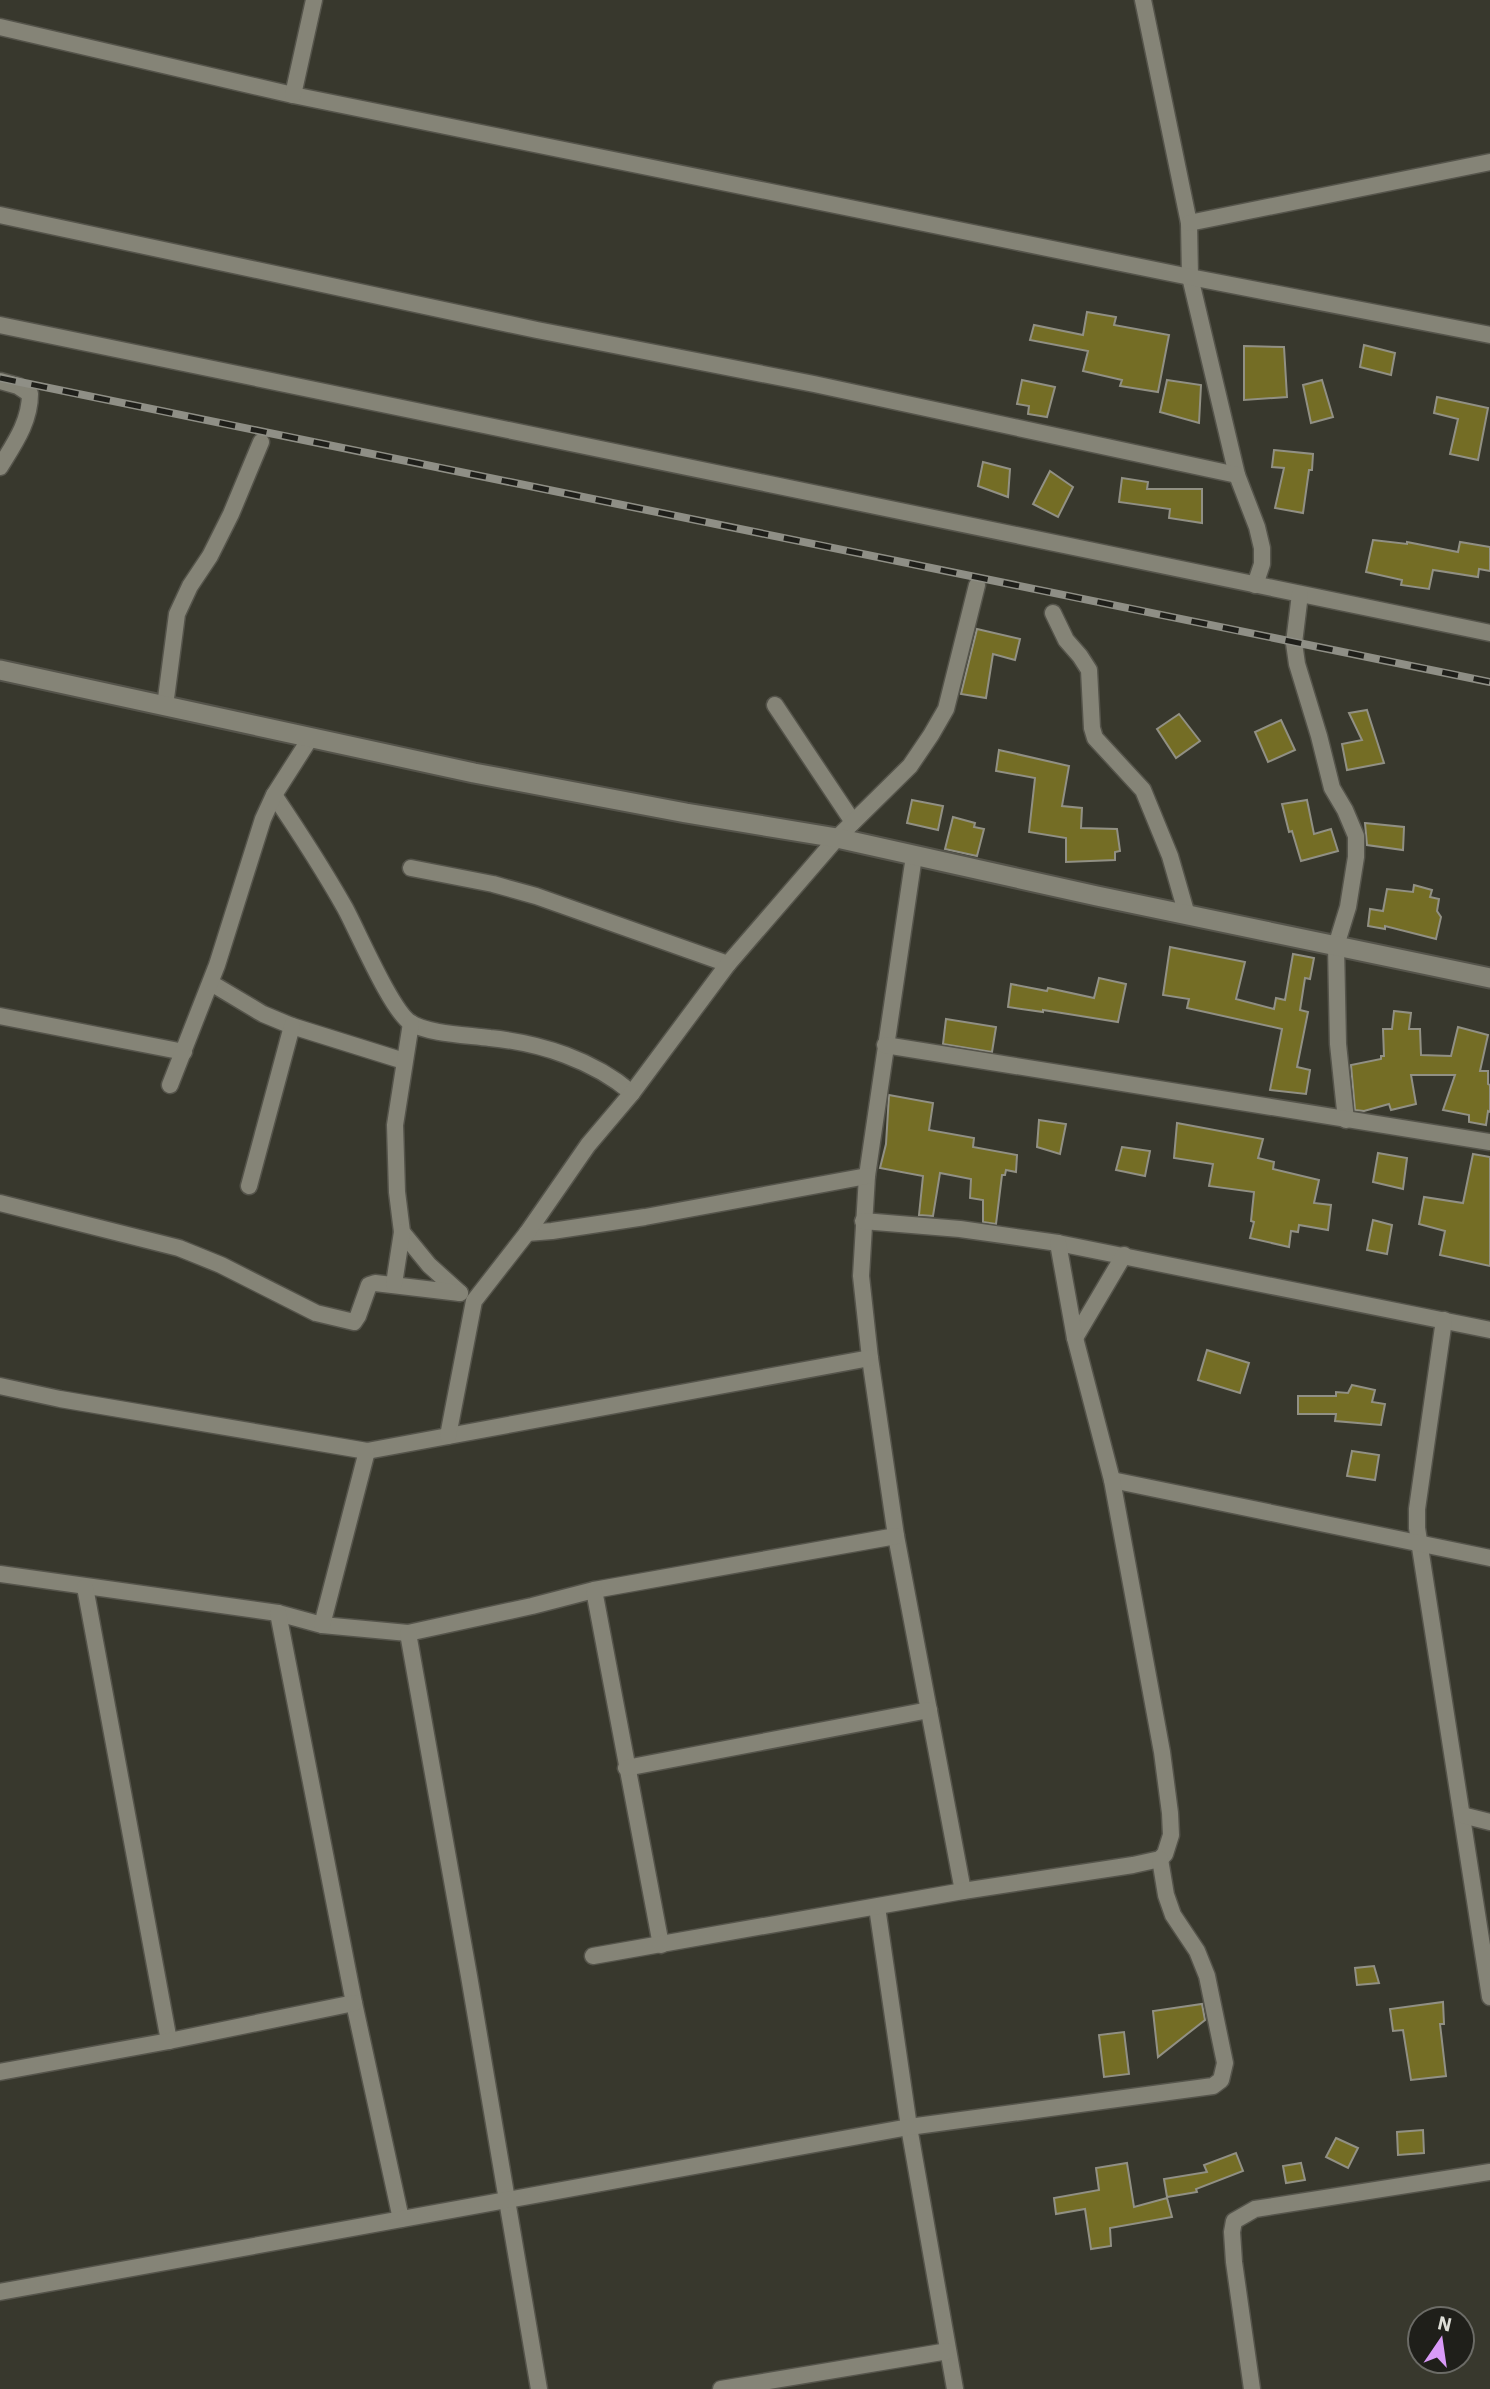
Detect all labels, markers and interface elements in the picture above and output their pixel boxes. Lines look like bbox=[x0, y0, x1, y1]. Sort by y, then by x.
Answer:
north arrow bbox=[1406, 2305, 1476, 2375]
text: N bbox=[1435, 2310, 1454, 2337]

